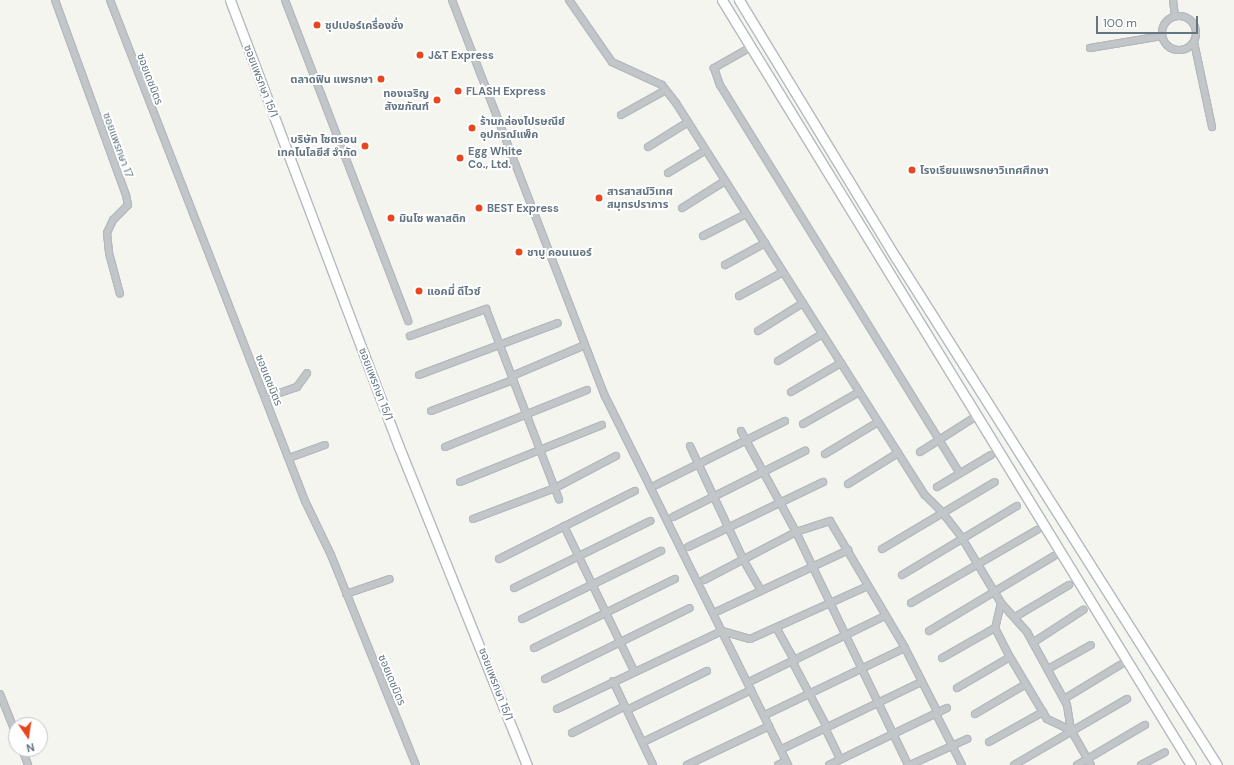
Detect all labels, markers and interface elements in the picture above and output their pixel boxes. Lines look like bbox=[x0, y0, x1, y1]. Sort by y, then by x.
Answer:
scale bar bbox=[1098, 8, 1200, 34]
text: 100 m bbox=[1103, 15, 1137, 31]
place label: ซุปเปอร์เครื่องชั่ง bbox=[325, 18, 404, 32]
marker: ซุปเปอร์เครื่องชั่ง bbox=[312, 20, 322, 30]
street label: ซอยแพรกษา 15/1 bbox=[241, 43, 281, 119]
place label: J&T Express bbox=[428, 48, 494, 62]
marker: J&T Express bbox=[415, 50, 425, 60]
street label: ซอยเดชมิตร bbox=[134, 51, 166, 107]
place label: ตลาดฟิน แพรกษา bbox=[290, 72, 373, 86]
marker: ตลาดฟิน แพรกษา bbox=[376, 74, 386, 84]
place label: FLASH Express bbox=[466, 84, 546, 98]
marker: FLASH Express bbox=[453, 86, 463, 96]
place label: ทองเจริญ สังฆภัณฑ์ bbox=[383, 87, 429, 113]
marker: ทองเจริญ สังฆภัณฑ์ bbox=[432, 95, 442, 105]
street label: ซอยแพรกษา 17 bbox=[100, 111, 136, 179]
place label: ร้านกล่องไปรษณีย์ อุปกรณ์แพ็ค bbox=[480, 115, 565, 141]
marker: ร้านกล่องไปรษณีย์ อุปกรณ์แพ็ค bbox=[467, 123, 477, 133]
place label: บริษัท ไซตรอน เทคโนโลยีส์ จำกัด bbox=[277, 133, 357, 159]
marker: บริษัท ไซตรอน เทคโนโลยีส์ จำกัด bbox=[360, 141, 370, 151]
place label: Egg White Co., Ltd. bbox=[468, 145, 522, 171]
marker: Egg White Co., Ltd. bbox=[455, 153, 465, 163]
place label: โรงเรียนแพรกษาวิเทศศึกษา bbox=[920, 163, 1049, 177]
marker: โรงเรียนแพรกษาวิเทศศึกษา bbox=[907, 165, 917, 175]
place label: สารสาสน์วิเทศ สมุทรปราการ bbox=[607, 185, 673, 211]
marker: สารสาสน์วิเทศ สมุทรปราการ bbox=[594, 193, 604, 203]
place label: BEST Express bbox=[487, 201, 559, 215]
marker: BEST Express bbox=[474, 203, 484, 213]
place label: มินโซ พลาสติก bbox=[399, 211, 466, 225]
marker: มินโซ พลาสติก bbox=[386, 213, 396, 223]
place label: ชาบู คอนเนอร์ bbox=[527, 245, 592, 259]
marker: ชาบู คอนเนอร์ bbox=[514, 247, 524, 257]
place label: แอคมี่ ดีไวซ์ bbox=[427, 284, 480, 298]
marker: แอคมี่ ดีไวซ์ bbox=[414, 286, 424, 296]
street label: ซอยแพรกษา 15/1 bbox=[356, 346, 396, 422]
street label: ซอยเดชมิตร bbox=[253, 352, 285, 408]
street label: ซอยแพรกษา 15/1 bbox=[476, 646, 516, 722]
street label: ซอยเดชมิตร bbox=[375, 653, 409, 707]
north arrow bbox=[8, 717, 48, 757]
text: N bbox=[25, 740, 36, 755]

